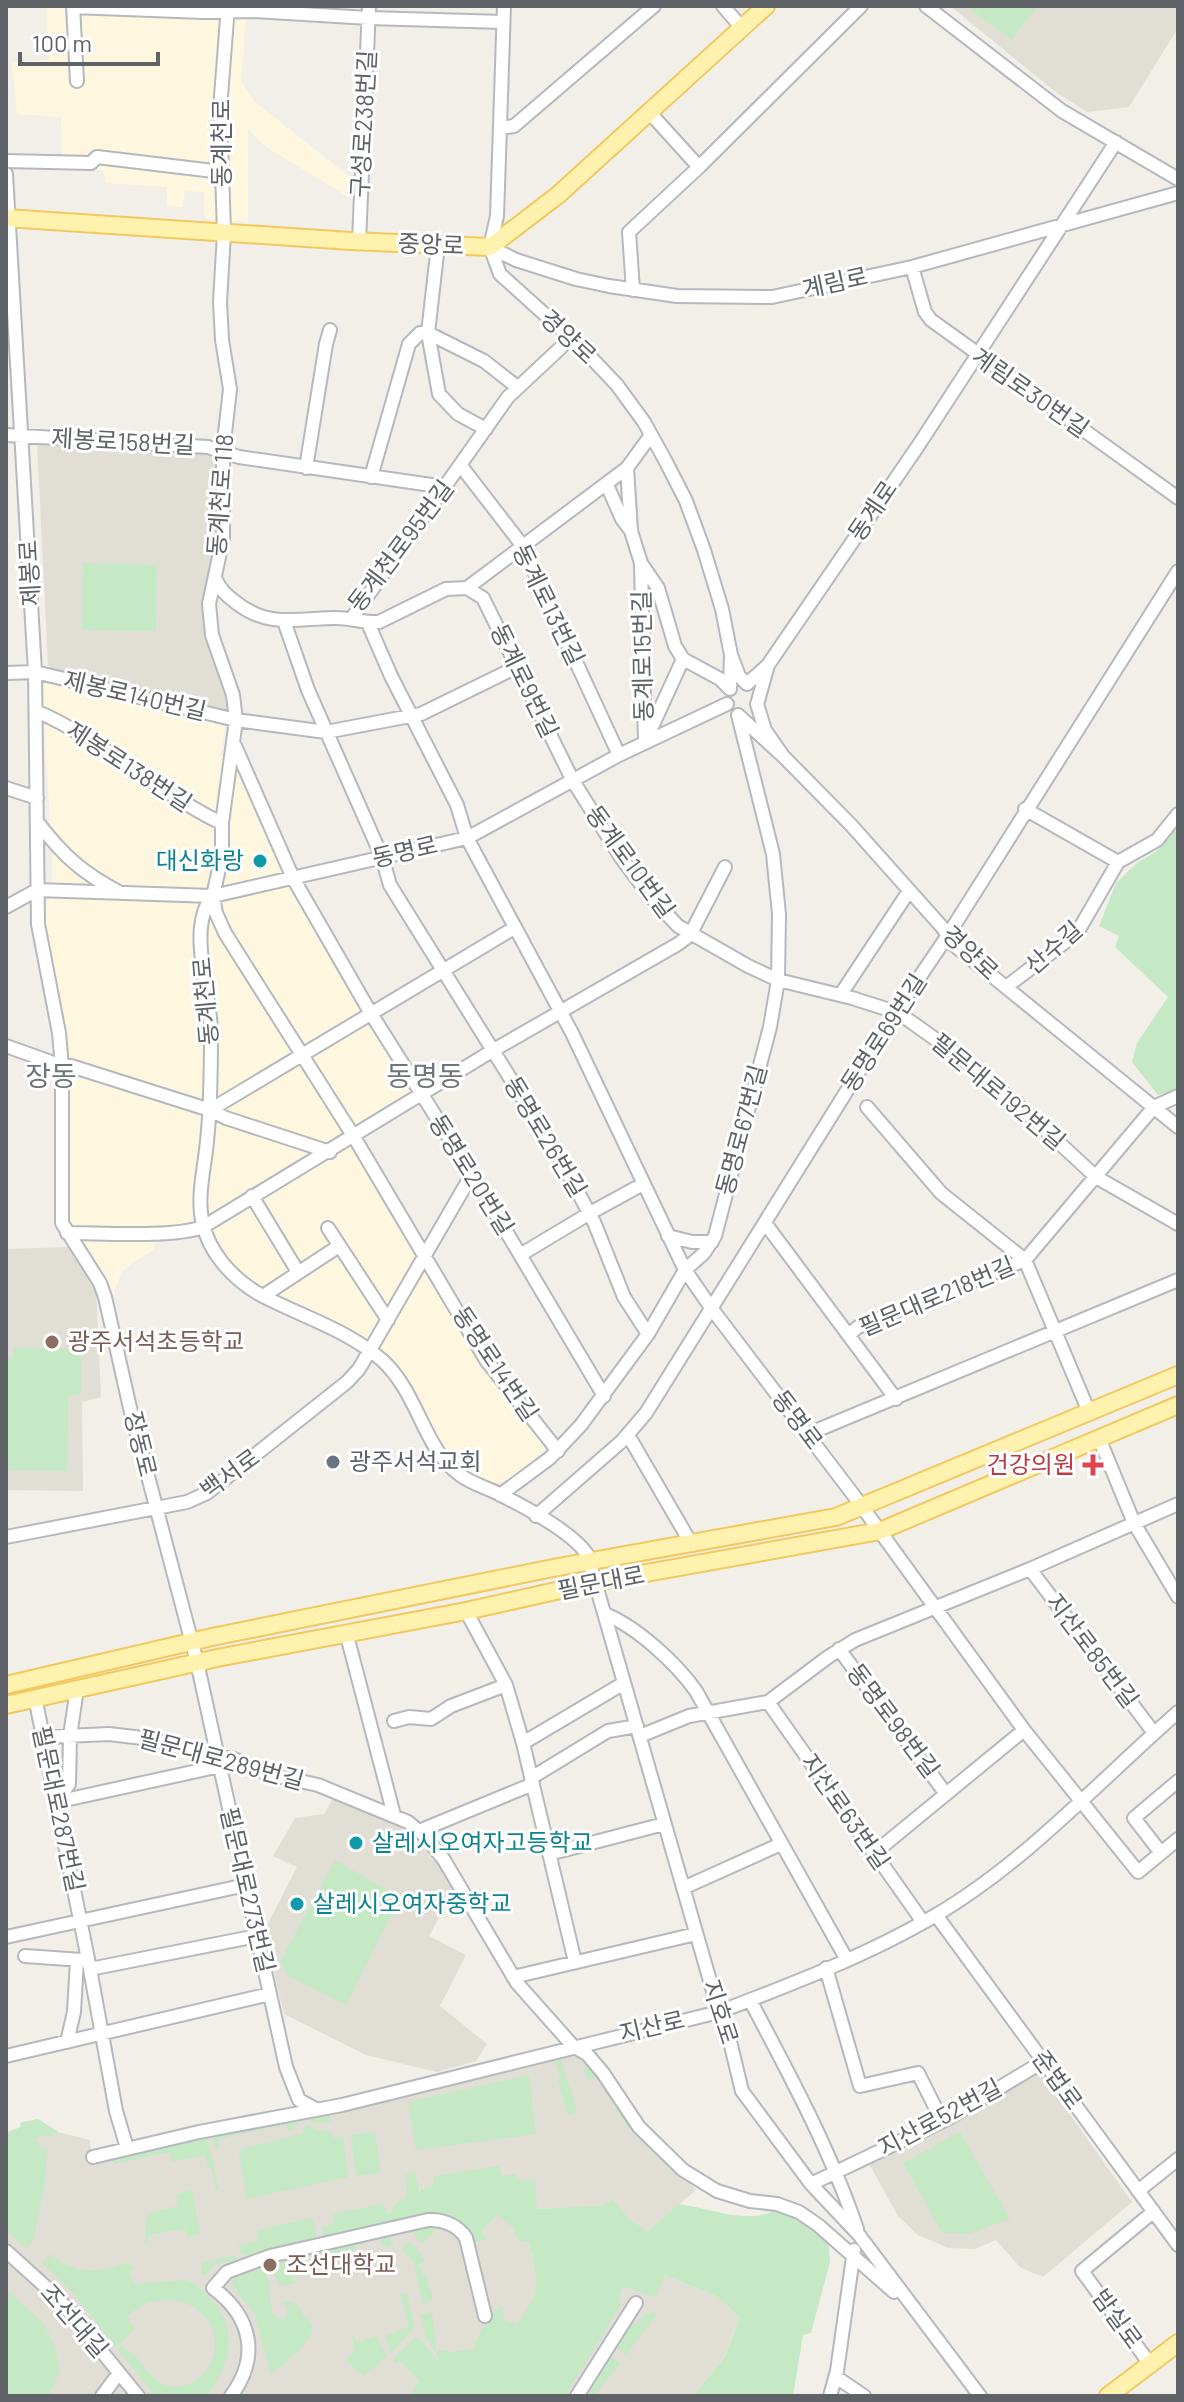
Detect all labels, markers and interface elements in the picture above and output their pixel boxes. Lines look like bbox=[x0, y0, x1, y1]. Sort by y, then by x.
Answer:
scale bar bbox=[20, 16, 158, 66]
text: 100 m bbox=[32, 28, 92, 57]
street label: 구성로238번길 bbox=[344, 49, 381, 199]
street label: 동계천로 bbox=[206, 99, 235, 187]
street label: 중앙로 bbox=[397, 228, 465, 259]
street label: 계림로 bbox=[799, 260, 870, 303]
street label: 경양로 bbox=[535, 303, 603, 369]
street label: 계림로30번길 bbox=[967, 341, 1095, 443]
street label: 제봉로158번길 bbox=[51, 422, 196, 459]
street label: 동계천로 118 bbox=[201, 433, 238, 557]
street label: 동계천로95번길 bbox=[341, 474, 459, 617]
street label: 동계로 bbox=[841, 475, 902, 546]
street label: 제봉로 bbox=[12, 539, 45, 607]
street label: 동계로13번길 bbox=[508, 539, 591, 670]
street label: 동계로15번길 bbox=[626, 590, 657, 722]
street label: 동계로9번길 bbox=[485, 619, 565, 742]
street label: 제봉로140번길 bbox=[61, 664, 210, 725]
street label: 제봉로138번길 bbox=[62, 714, 198, 817]
street label: 동계로10번길 bbox=[581, 799, 682, 923]
street label: 동명로 bbox=[369, 829, 440, 872]
place label: 대신화랑 bbox=[156, 845, 244, 874]
marker: 대신화랑 bbox=[251, 852, 269, 870]
street label: 산수길 bbox=[1019, 914, 1088, 980]
street label: 경양로 bbox=[937, 919, 1005, 985]
street label: 동계천로 bbox=[186, 956, 223, 1046]
street label: 동명로69번길 bbox=[834, 968, 932, 1097]
street label: 필문대로192번길 bbox=[926, 1026, 1072, 1155]
district label: 장동 bbox=[25, 1058, 77, 1092]
district label: 동명동 bbox=[386, 1058, 464, 1092]
street label: 동명로67번길 bbox=[709, 1061, 772, 1198]
street label: 동명로26번길 bbox=[499, 1071, 594, 1202]
street label: 동명로20번길 bbox=[424, 1109, 521, 1240]
street label: 필문대로218번길 bbox=[854, 1250, 1018, 1341]
street label: 동명로14번길 bbox=[447, 1300, 545, 1426]
place label: 광주서석초등학교 bbox=[68, 1326, 245, 1355]
marker: 광주서석초등학교 bbox=[43, 1333, 61, 1351]
street label: 동명로 bbox=[767, 1384, 830, 1454]
street label: 장동로 bbox=[119, 1408, 164, 1479]
street label: 백서로 bbox=[194, 1442, 264, 1504]
place label: 광주서석교회 bbox=[349, 1446, 481, 1475]
place label: 건강의원 bbox=[987, 1449, 1075, 1478]
marker: 광주서석교회 bbox=[324, 1453, 342, 1471]
marker: 건강의원 bbox=[1082, 1454, 1104, 1476]
street label: 필문대로 bbox=[555, 1559, 647, 1604]
street label: 지산로85번길 bbox=[1041, 1587, 1145, 1713]
street label: 동명로98번길 bbox=[842, 1657, 947, 1783]
street label: 필문대로289번길 bbox=[135, 1722, 307, 1795]
street label: 필문대로287번길 bbox=[28, 1723, 91, 1894]
street label: 지산로63번길 bbox=[796, 1747, 897, 1875]
street label: 필문대로273번길 bbox=[215, 1804, 282, 1975]
place label: 살레시오여자고등학교 bbox=[372, 1827, 593, 1856]
marker: 살레시오여자고등학교 bbox=[347, 1834, 365, 1852]
place label: 살레시오여자중학교 bbox=[313, 1888, 512, 1917]
marker: 살레시오여자중학교 bbox=[288, 1895, 306, 1913]
street label: 지호로 bbox=[697, 1976, 745, 2048]
street label: 지산로 bbox=[616, 2004, 687, 2047]
street label: 준법로 bbox=[1027, 2044, 1089, 2114]
street label: 지산로52번길 bbox=[873, 2072, 1006, 2161]
place label: 조선대학교 bbox=[286, 2249, 396, 2278]
marker: 조선대학교 bbox=[261, 2256, 279, 2274]
street label: 조선대길 bbox=[35, 2277, 115, 2363]
street label: 밤실로 bbox=[1087, 2283, 1149, 2353]

